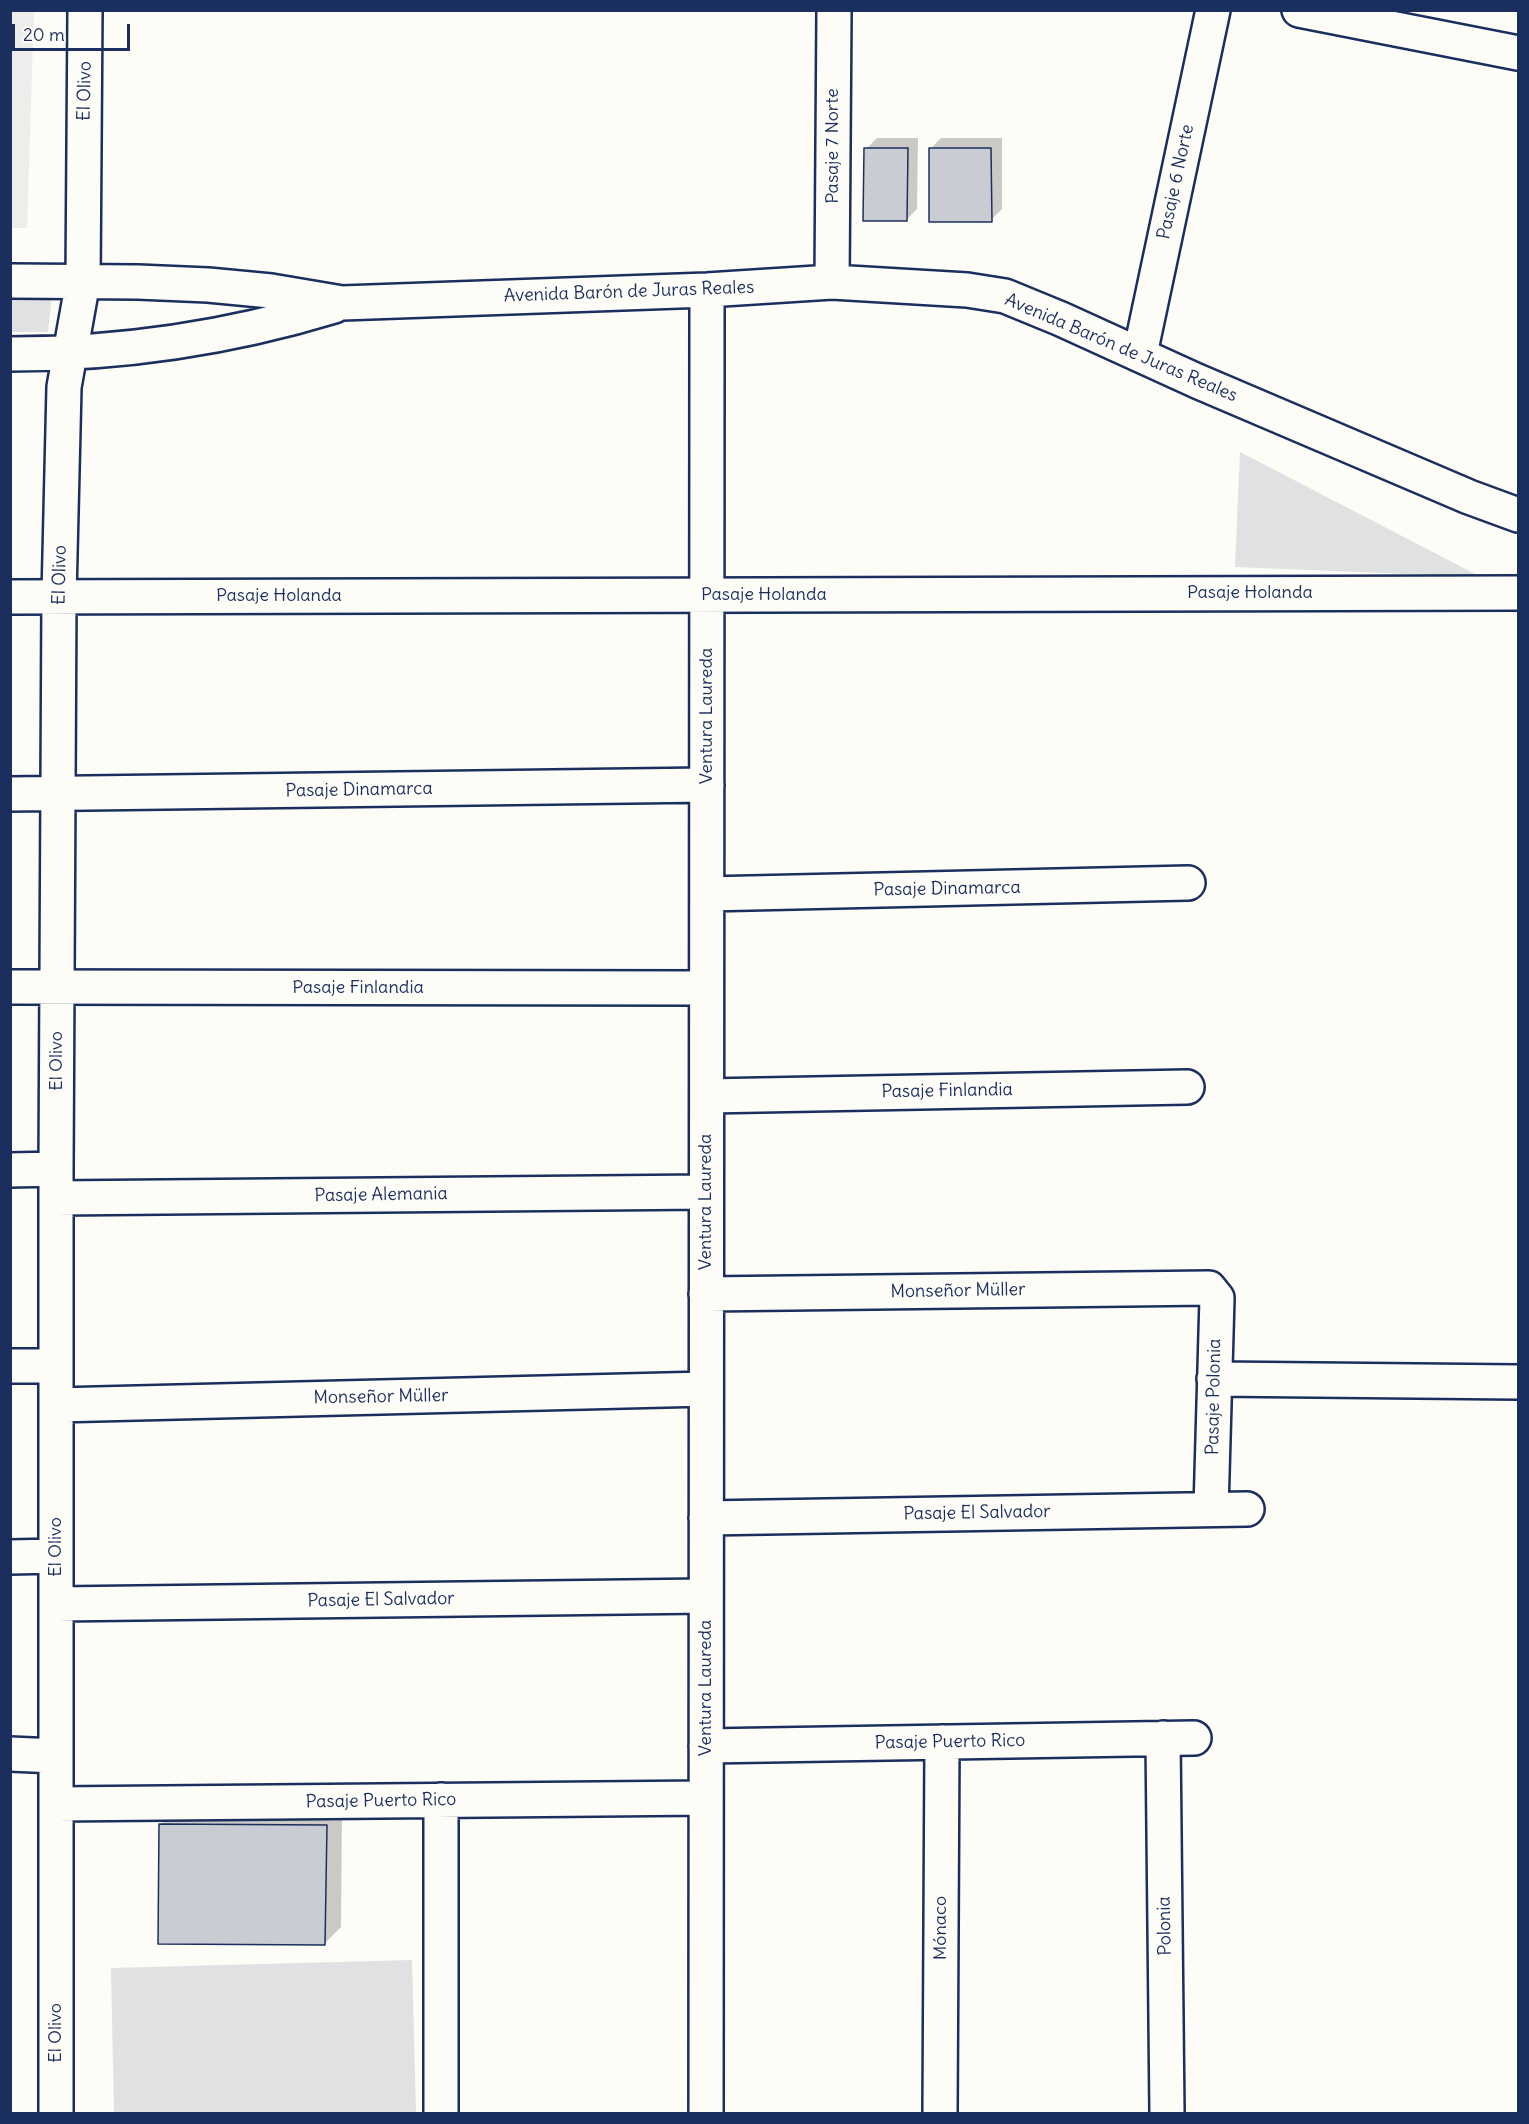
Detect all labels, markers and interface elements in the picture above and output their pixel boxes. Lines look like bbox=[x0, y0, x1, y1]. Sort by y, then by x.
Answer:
scale bar bbox=[15, 12, 134, 50]
text: 20 m bbox=[23, 23, 65, 46]
street label: El Olivo bbox=[74, 61, 96, 121]
street label: Pasaje 7 Norte bbox=[822, 88, 844, 204]
street label: Pasaje 6 Norte bbox=[1153, 122, 1199, 242]
street label: Avenida Barón de Juras Reales bbox=[503, 277, 755, 307]
street label: Avenida Barón de Juras Reales bbox=[1001, 289, 1241, 407]
street label: El Olivo bbox=[49, 545, 71, 605]
street label: Pasaje Holanda bbox=[1187, 582, 1313, 604]
street label: Pasaje Holanda bbox=[701, 584, 827, 606]
street label: Pasaje Holanda bbox=[216, 585, 342, 607]
street label: Ventura Laureda bbox=[696, 648, 718, 784]
street label: Pasaje Dinamarca bbox=[285, 778, 433, 802]
street label: Pasaje Dinamarca bbox=[873, 877, 1021, 901]
street label: Pasaje Finlandia bbox=[292, 977, 424, 999]
street label: El Olivo bbox=[46, 1031, 68, 1091]
street label: Pasaje Finlandia bbox=[881, 1079, 1013, 1103]
street label: Ventura Laureda bbox=[695, 1134, 717, 1270]
street label: Pasaje Alemania bbox=[314, 1183, 448, 1207]
street label: Monseñor Müller bbox=[890, 1279, 1026, 1303]
street label: Pasaje Polonia bbox=[1202, 1339, 1226, 1455]
street label: Monseñor Müller bbox=[313, 1385, 449, 1409]
street label: Pasaje El Salvador bbox=[903, 1501, 1051, 1525]
street label: El Olivo bbox=[45, 1517, 67, 1577]
street label: Pasaje El Salvador bbox=[307, 1588, 455, 1612]
street label: Ventura Laureda bbox=[695, 1620, 717, 1756]
street label: Pasaje Puerto Rico bbox=[875, 1730, 1025, 1754]
street label: Pasaje Puerto Rico bbox=[306, 1789, 456, 1813]
street label: Mónaco bbox=[930, 1896, 952, 1960]
street label: Polonia bbox=[1154, 1896, 1176, 1956]
street label: El Olivo bbox=[45, 2003, 67, 2063]

